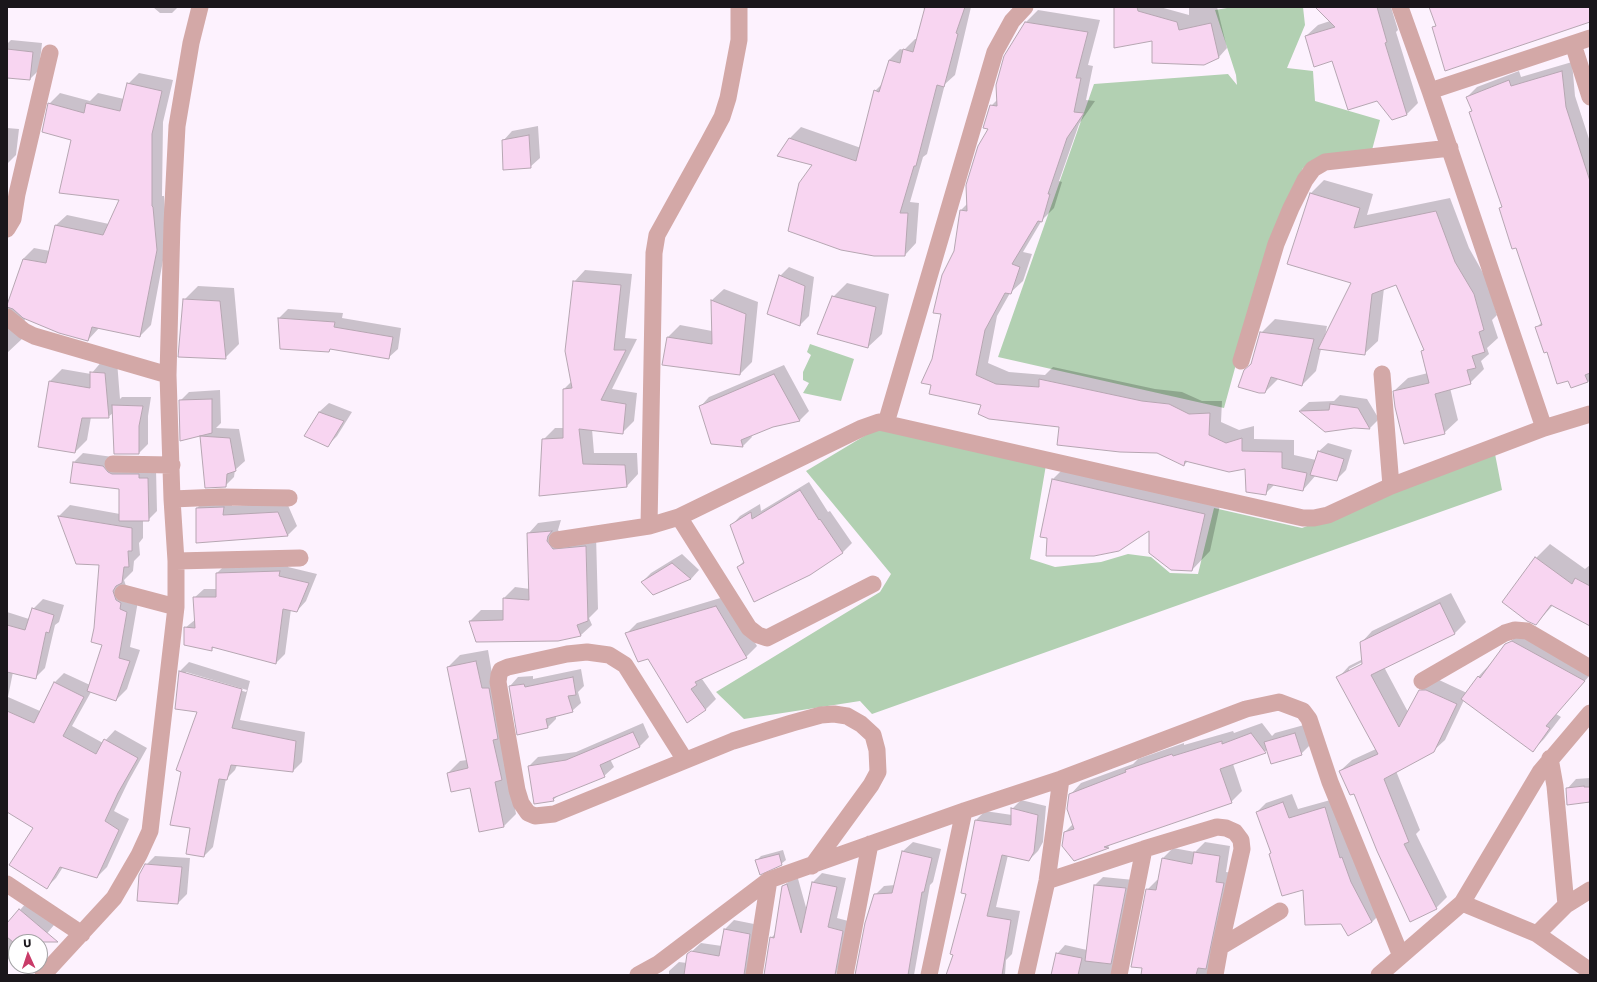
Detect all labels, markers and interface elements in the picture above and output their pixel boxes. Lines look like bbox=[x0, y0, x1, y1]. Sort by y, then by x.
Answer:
north arrow bbox=[8, 934, 48, 974]
text: U bbox=[23, 936, 32, 949]

